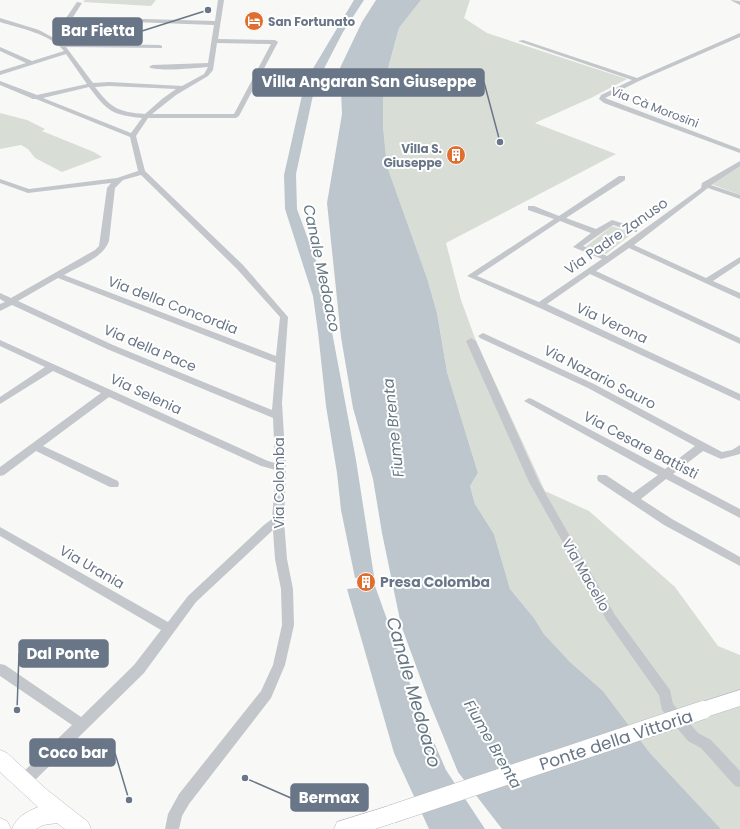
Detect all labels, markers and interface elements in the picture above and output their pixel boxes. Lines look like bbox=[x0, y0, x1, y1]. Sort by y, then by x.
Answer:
hotel icon: San Fortunato bbox=[243, 10, 265, 32]
place label: San Fortunato bbox=[268, 13, 356, 30]
callout: Bar Fietta bbox=[53, 18, 142, 45]
text: Bar Fietta bbox=[61, 20, 135, 41]
callout: Villa Angaran San Giuseppe bbox=[253, 69, 484, 96]
text: Villa Angaran San Giuseppe bbox=[262, 71, 476, 92]
street label: Via Cà Morosini bbox=[609, 82, 701, 132]
place label: Villa S. Giuseppe bbox=[383, 140, 443, 171]
building icon: Villa S. Giuseppe bbox=[445, 144, 467, 166]
street label: Via Padre Zanuso bbox=[560, 193, 672, 279]
water label: Canale Medoaco bbox=[298, 202, 346, 334]
street label: Via della Concordia bbox=[105, 271, 241, 339]
street label: Via Verona bbox=[573, 298, 651, 348]
street label: Via della Pace bbox=[100, 319, 200, 377]
street label: Via Nazario Sauro bbox=[540, 340, 660, 414]
street label: Via Selenia bbox=[107, 369, 185, 419]
water label: Fiume Brenta bbox=[377, 377, 409, 479]
street label: Via Cesare Battisti bbox=[580, 406, 702, 484]
street label: Via Colomba bbox=[269, 437, 289, 529]
street label: Via Macello bbox=[557, 535, 615, 615]
street label: Via Urania bbox=[56, 540, 128, 594]
building icon: Presa Colomba bbox=[355, 571, 377, 593]
place label: Presa Colomba bbox=[380, 572, 490, 592]
water label: Canale Medoaco bbox=[381, 614, 447, 770]
callout: Dal Ponte bbox=[19, 640, 108, 667]
text: Dal Ponte bbox=[26, 643, 100, 664]
water label: Fiume Brenta bbox=[459, 696, 527, 792]
street label: Ponte della Vittoria bbox=[536, 704, 696, 776]
callout: Coco bar bbox=[30, 739, 115, 766]
text: Coco bar bbox=[38, 742, 108, 763]
callout: Bermax bbox=[291, 784, 368, 811]
text: Bermax bbox=[299, 787, 359, 808]

